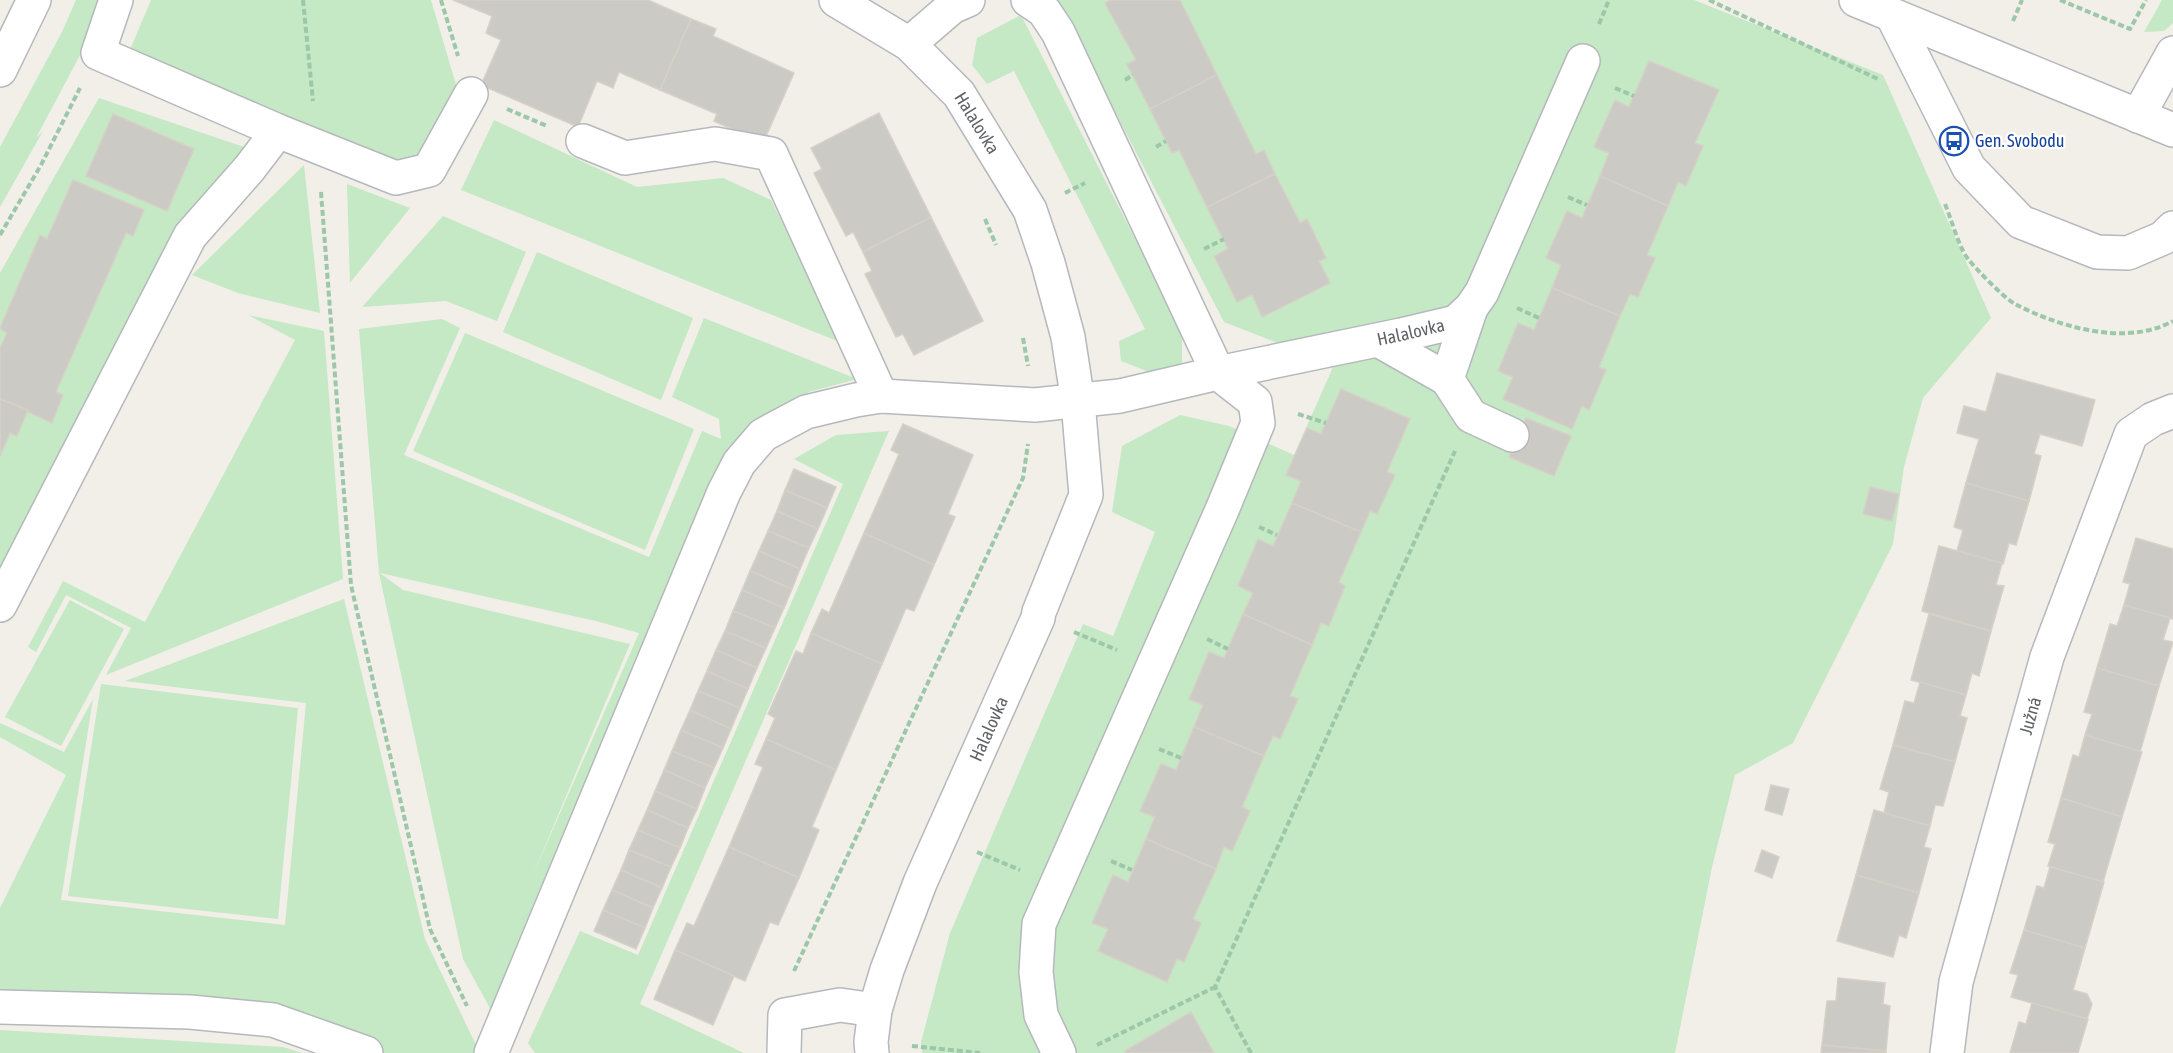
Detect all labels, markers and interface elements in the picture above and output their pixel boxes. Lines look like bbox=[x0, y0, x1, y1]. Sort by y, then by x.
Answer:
street label: Halalovka bbox=[950, 88, 1004, 158]
bus stop icon: Gen. Svobodu bbox=[1938, 125, 1970, 157]
place label: Gen. Svobodu bbox=[1975, 130, 2064, 151]
street label: Halalovka bbox=[1375, 314, 1447, 350]
street label: Halalovka bbox=[965, 693, 1012, 764]
street label: Južná bbox=[2015, 695, 2045, 737]

